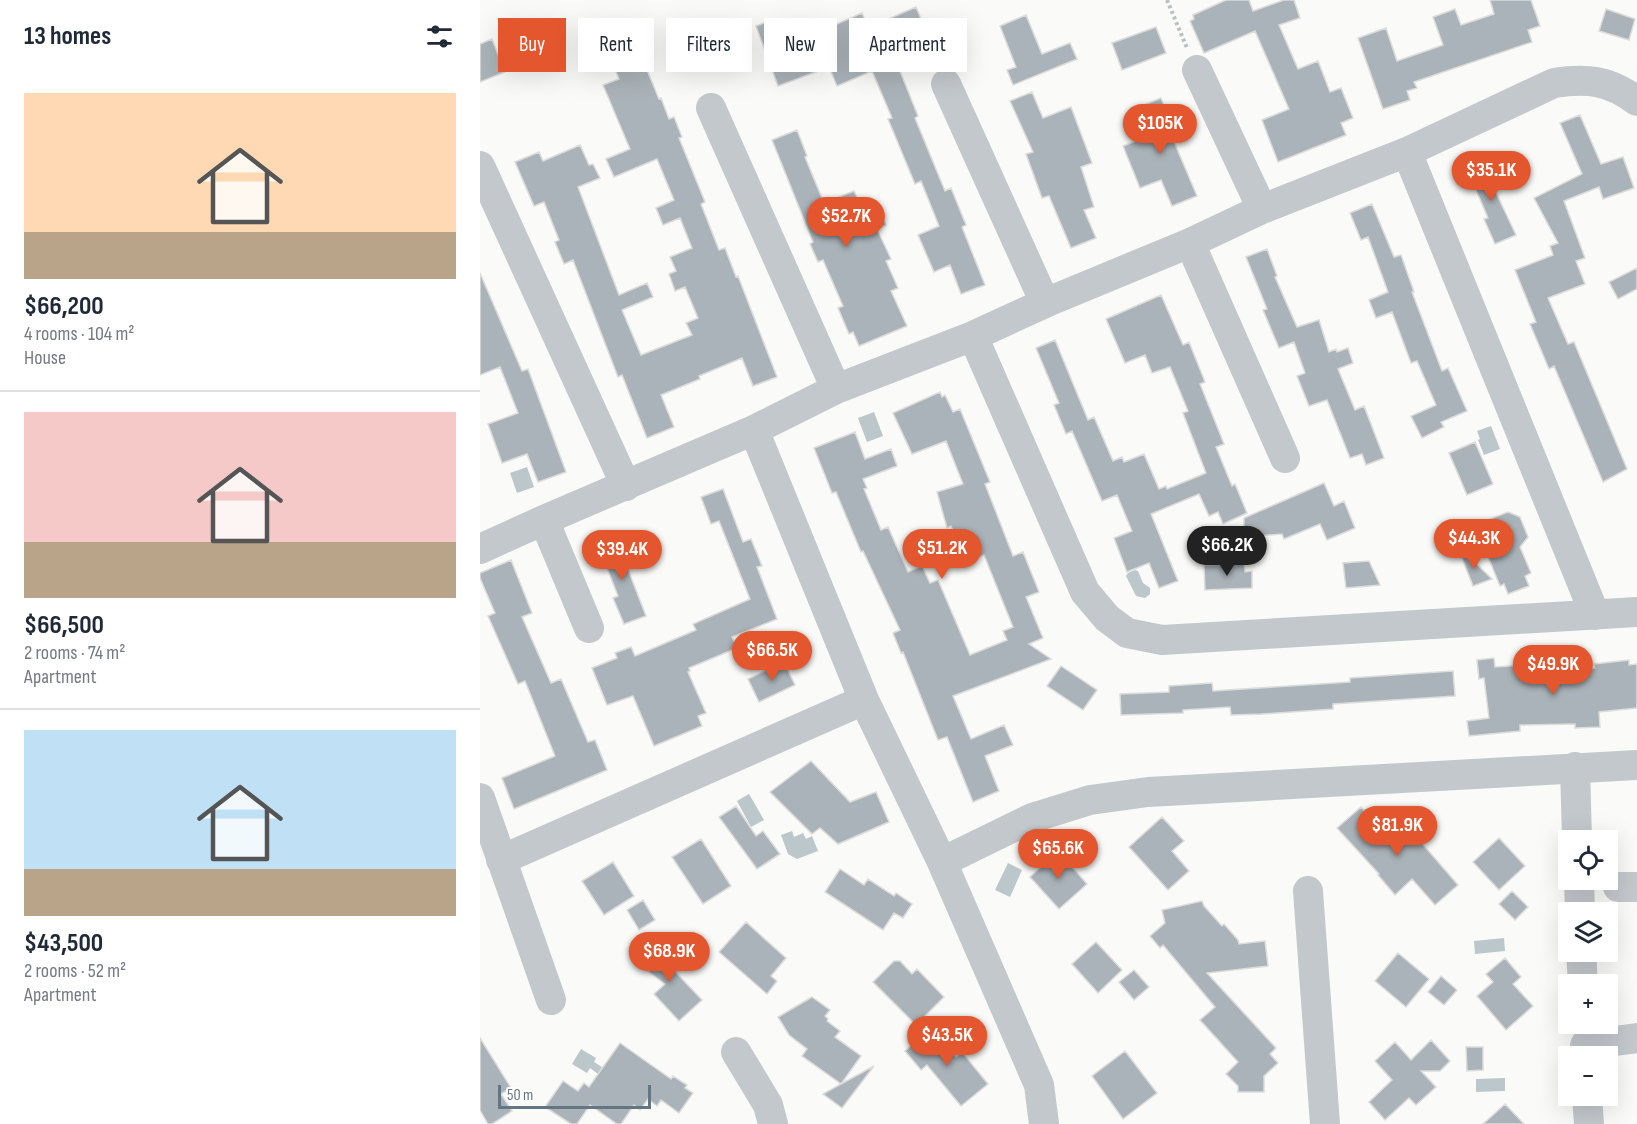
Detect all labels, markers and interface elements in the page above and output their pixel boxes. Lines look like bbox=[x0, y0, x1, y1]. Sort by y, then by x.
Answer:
chip: Buy bbox=[498, 18, 566, 72]
chip: Rent bbox=[578, 18, 654, 72]
chip: Filters bbox=[666, 18, 752, 72]
chip: New bbox=[764, 18, 837, 72]
chip: Apartment bbox=[849, 18, 967, 72]
icon: filters bbox=[423, 20, 456, 53]
text: 13 homes bbox=[24, 21, 111, 52]
pin: $105K bbox=[1118, 104, 1202, 155]
text: $105K bbox=[1137, 111, 1183, 135]
icon: home bbox=[186, 132, 294, 240]
pin: $35.1K bbox=[1442, 151, 1540, 202]
text: $35.1K bbox=[1466, 158, 1516, 182]
pin: $52.7K bbox=[797, 197, 895, 248]
text: $52.7K bbox=[821, 204, 871, 228]
text: $66,200 bbox=[24, 291, 104, 322]
text: 4 rooms · 104 m² bbox=[24, 322, 134, 346]
text: House bbox=[24, 346, 66, 370]
icon: home bbox=[186, 451, 294, 559]
pin: $44.3K bbox=[1425, 519, 1523, 570]
pin: $66.2K bbox=[1178, 526, 1276, 577]
text: $44.3K bbox=[1448, 526, 1500, 550]
pin: $51.2K bbox=[893, 529, 991, 580]
pin: $39.4K bbox=[573, 530, 671, 581]
text: $66.2K bbox=[1201, 533, 1253, 557]
text: $51.2K bbox=[917, 536, 967, 560]
text: $39.4K bbox=[596, 537, 648, 561]
text: $66,500 bbox=[24, 610, 104, 641]
pin: $66.5K bbox=[723, 631, 821, 682]
text: $66.5K bbox=[746, 638, 798, 662]
text: 2 rooms · 74 m² bbox=[24, 641, 125, 665]
pin: $49.9K bbox=[1504, 645, 1602, 696]
text: $49.9K bbox=[1527, 652, 1579, 676]
text: Apartment bbox=[24, 665, 97, 689]
icon: home bbox=[186, 769, 294, 877]
pin: $81.9K bbox=[1348, 806, 1446, 857]
text: $81.9K bbox=[1371, 813, 1423, 837]
pin: $65.6K bbox=[1009, 829, 1107, 880]
map controls bbox=[1558, 830, 1618, 1106]
button: locate bbox=[1558, 830, 1618, 890]
text: $65.6K bbox=[1032, 836, 1084, 860]
button: layers bbox=[1558, 902, 1618, 962]
text: $43,500 bbox=[24, 928, 103, 959]
pin: $68.9K bbox=[620, 932, 718, 983]
text: $68.9K bbox=[643, 939, 695, 963]
text: 2 rooms · 52 m² bbox=[24, 959, 126, 983]
button: + bbox=[1558, 974, 1618, 1034]
text: Apartment bbox=[24, 983, 97, 1007]
pin: $43.5K bbox=[898, 1016, 996, 1067]
text: $43.5K bbox=[921, 1023, 973, 1047]
button: − bbox=[1558, 1046, 1618, 1106]
scale bar bbox=[498, 1082, 651, 1110]
text: 50 m bbox=[507, 1086, 533, 1105]

